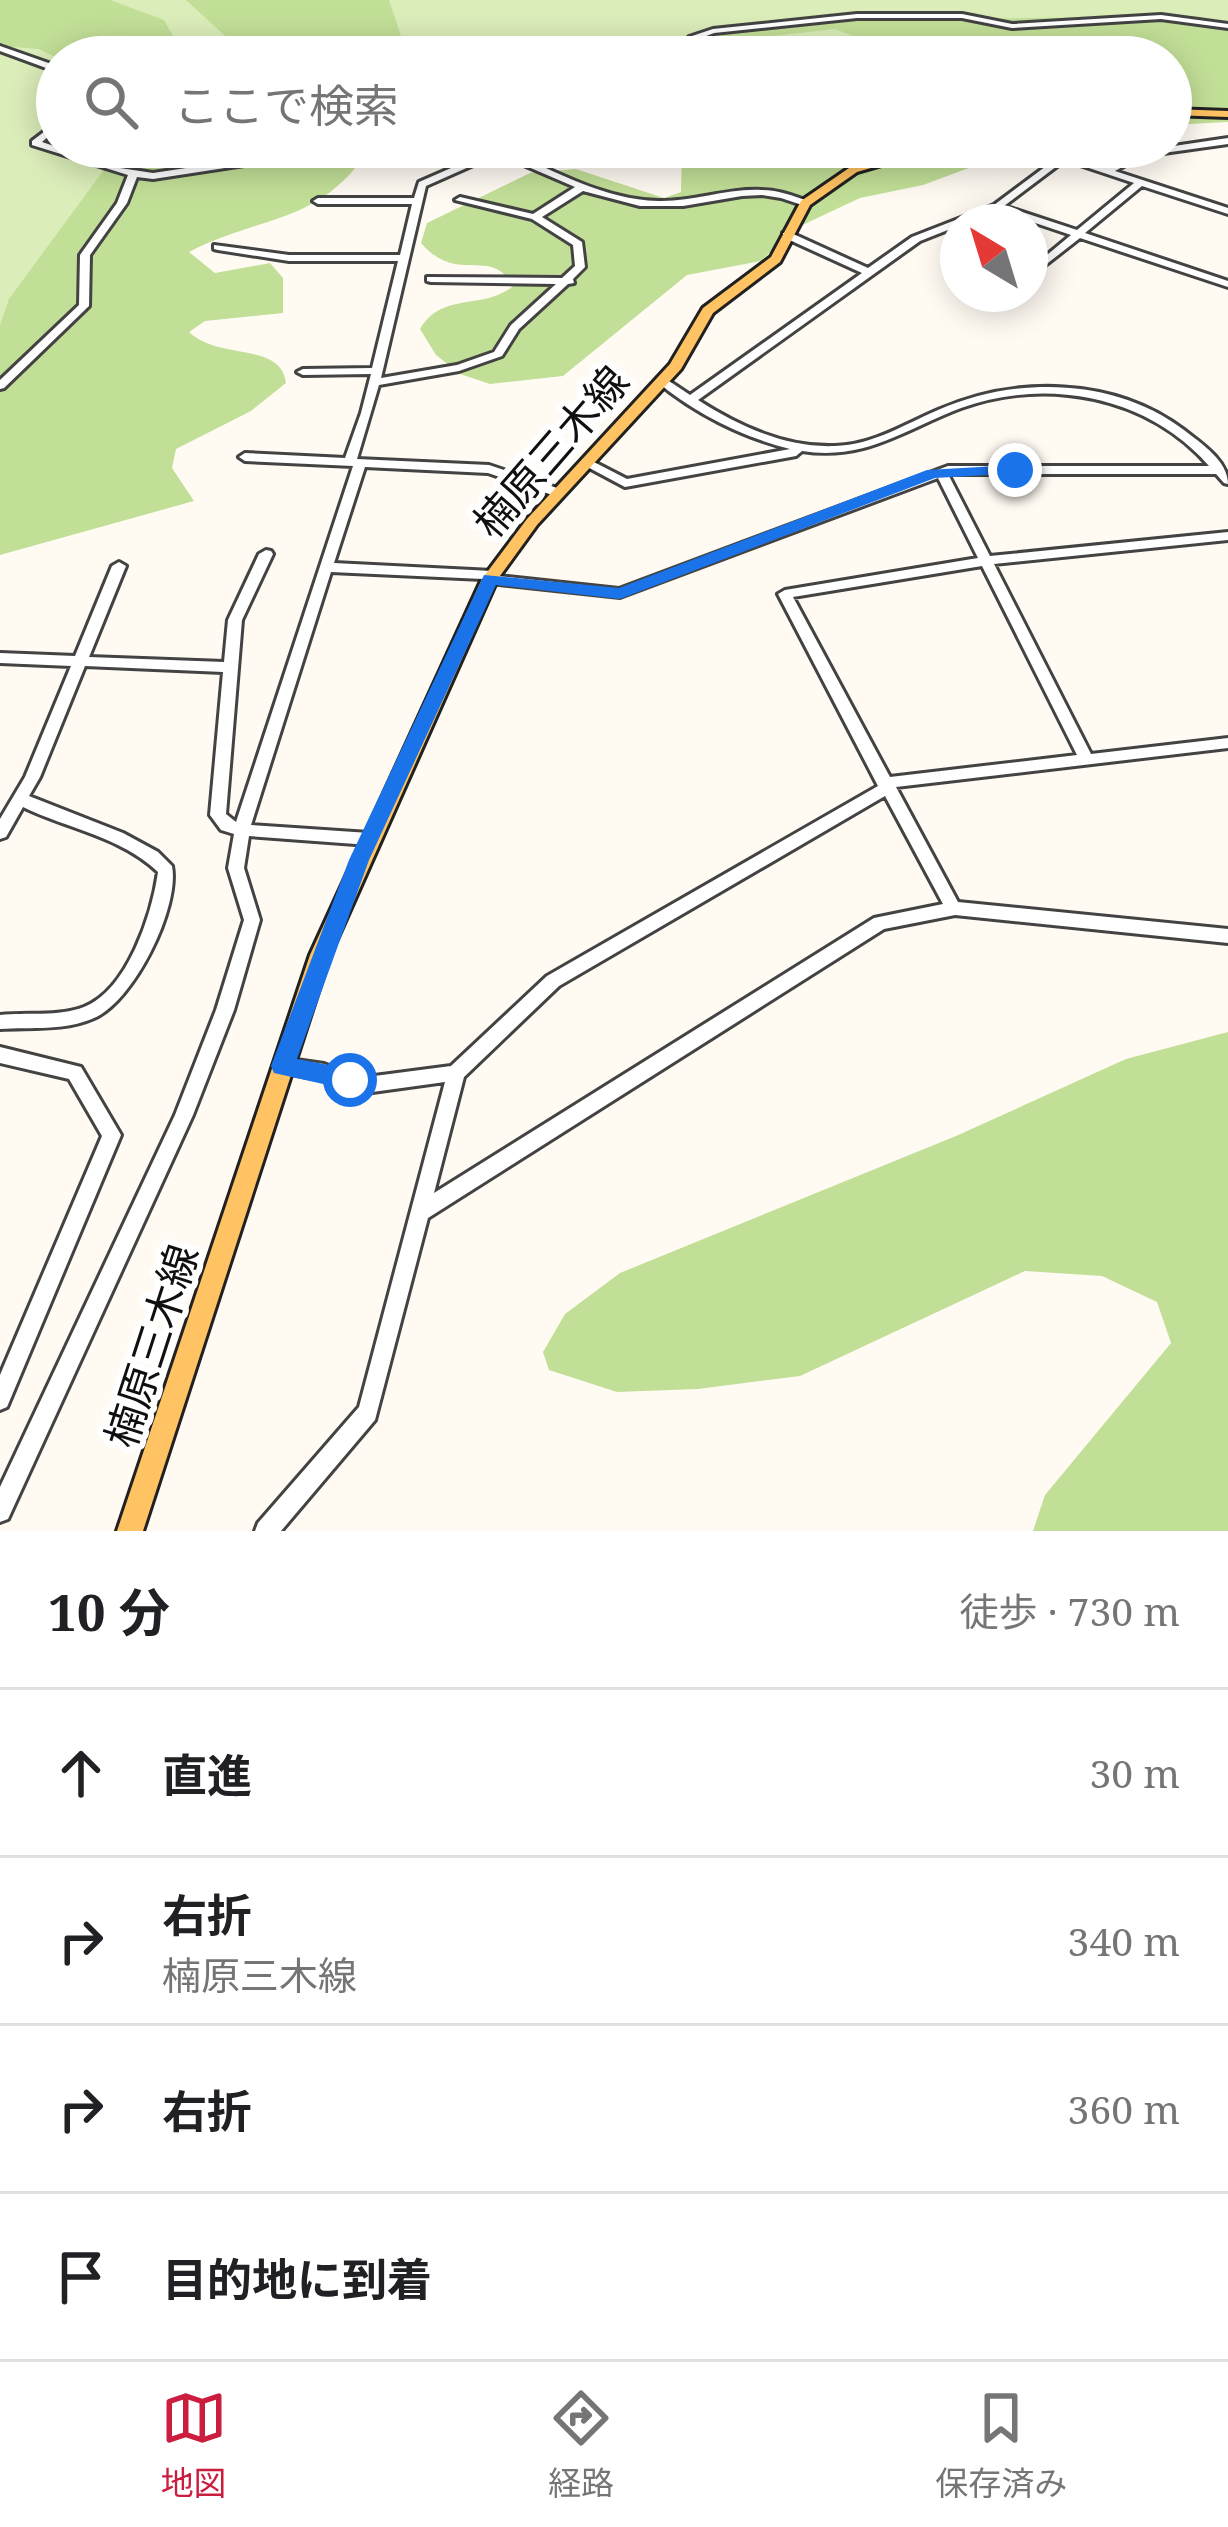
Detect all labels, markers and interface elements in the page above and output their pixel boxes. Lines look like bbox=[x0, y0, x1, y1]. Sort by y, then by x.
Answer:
search box bbox=[36, 36, 1192, 168]
icon: search bbox=[78, 69, 144, 135]
text: ここで検索 bbox=[174, 74, 399, 135]
north arrow bbox=[940, 204, 1048, 312]
street label: 楠原三木線 bbox=[459, 353, 640, 549]
route end bbox=[988, 443, 1042, 497]
route start bbox=[323, 1053, 377, 1107]
street label: 楠原三木線 bbox=[91, 1237, 210, 1454]
text: 10 分 bbox=[48, 1576, 170, 1646]
text: 徒歩 · 730 m bbox=[960, 1584, 1180, 1637]
icon: ahead bbox=[48, 1740, 114, 1806]
text: 直進 bbox=[162, 1744, 252, 1805]
text: 30 m bbox=[1089, 1746, 1180, 1799]
text: 右折 bbox=[162, 1884, 252, 1945]
icon: right bbox=[48, 1908, 114, 1974]
text: 340 m bbox=[1068, 1914, 1180, 1967]
text: 楠原三木線 bbox=[162, 1948, 357, 2001]
icon: right bbox=[48, 2076, 114, 2142]
text: 右折 bbox=[162, 2080, 252, 2141]
text: 360 m bbox=[1068, 2082, 1180, 2135]
icon: arrive bbox=[48, 2244, 114, 2310]
text: 目的地に到着 bbox=[162, 2248, 432, 2309]
tab: 地図 bbox=[161, 2385, 227, 2505]
tab: 経路 bbox=[548, 2385, 614, 2505]
tab: 保存済み bbox=[935, 2385, 1067, 2505]

